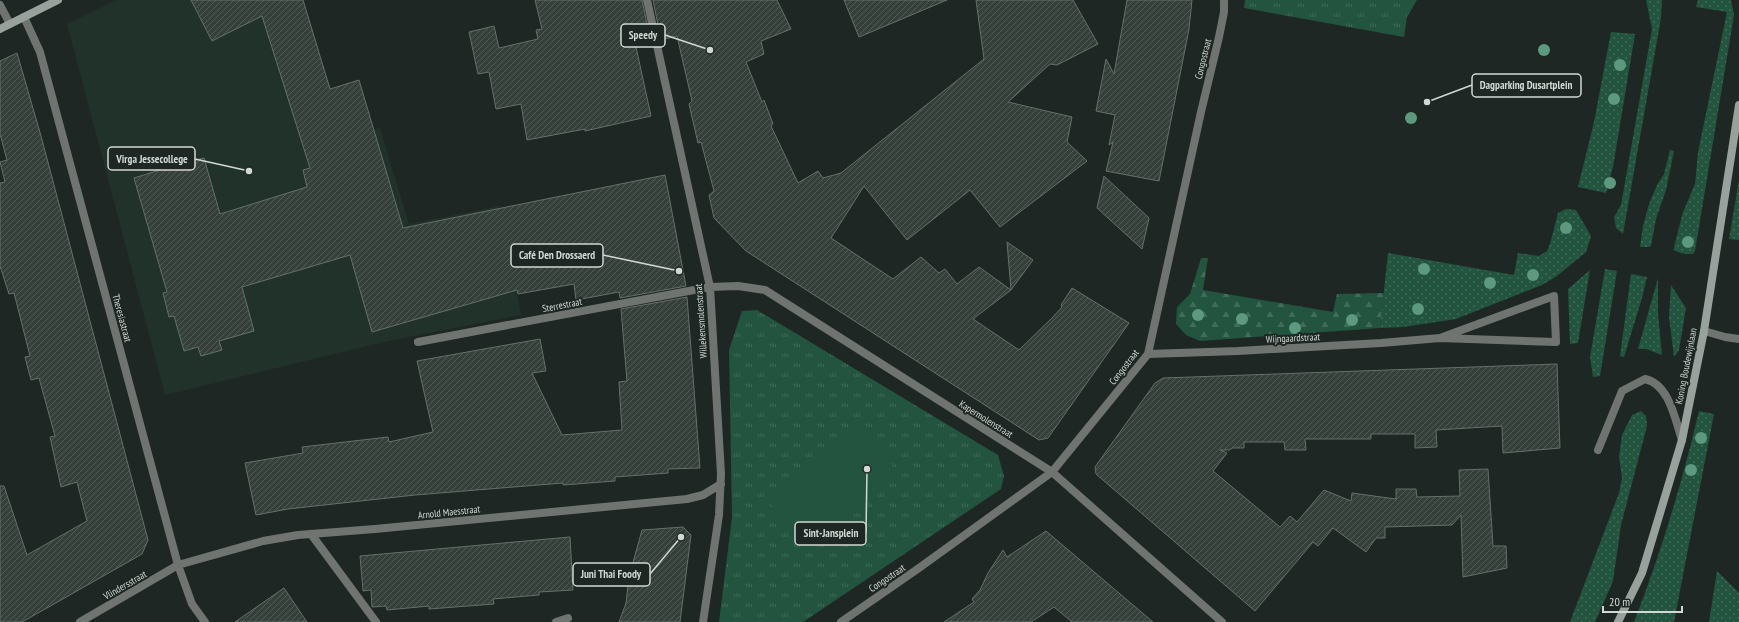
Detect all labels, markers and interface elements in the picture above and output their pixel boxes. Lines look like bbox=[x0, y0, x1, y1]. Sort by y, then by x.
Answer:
callout: Speedy bbox=[621, 24, 665, 47]
text: Speedy bbox=[629, 28, 658, 42]
street label: Congostraat bbox=[1192, 37, 1214, 81]
callout: Dagparking Dusartplein bbox=[1472, 74, 1581, 97]
text: Dagparking Dusartplein bbox=[1480, 78, 1572, 92]
callout: Virga Jessecollege bbox=[108, 147, 195, 170]
text: Virga Jessecollege bbox=[115, 152, 188, 166]
callout: Café Den Drossaerd bbox=[511, 244, 603, 267]
text: Café Den Drossaerd bbox=[519, 248, 595, 262]
street label: Willekensmolenstraat bbox=[692, 283, 710, 359]
street label: Theresiastraat bbox=[109, 293, 135, 344]
street label: Sterrestraat bbox=[541, 295, 583, 315]
street label: Koning Boudewijnlaan bbox=[1672, 327, 1700, 405]
street label: Wijngaardstraat bbox=[1265, 330, 1321, 346]
street label: Congostraat bbox=[1106, 347, 1142, 387]
street label: Kapermolenstraat bbox=[957, 397, 1016, 441]
street label: Arnold Maesstraat bbox=[417, 502, 481, 522]
callout: Sint-Jansplein bbox=[795, 522, 866, 545]
text: Sint-Jansplein bbox=[804, 526, 858, 540]
street label: Congostraat bbox=[866, 561, 908, 595]
callout: Juni Thai Foody bbox=[573, 563, 650, 586]
street label: Vlindersstraat bbox=[100, 567, 149, 603]
text: Juni Thai Foody bbox=[580, 567, 642, 581]
scale bar bbox=[1603, 588, 1682, 614]
text: 20 m bbox=[1609, 594, 1630, 609]

